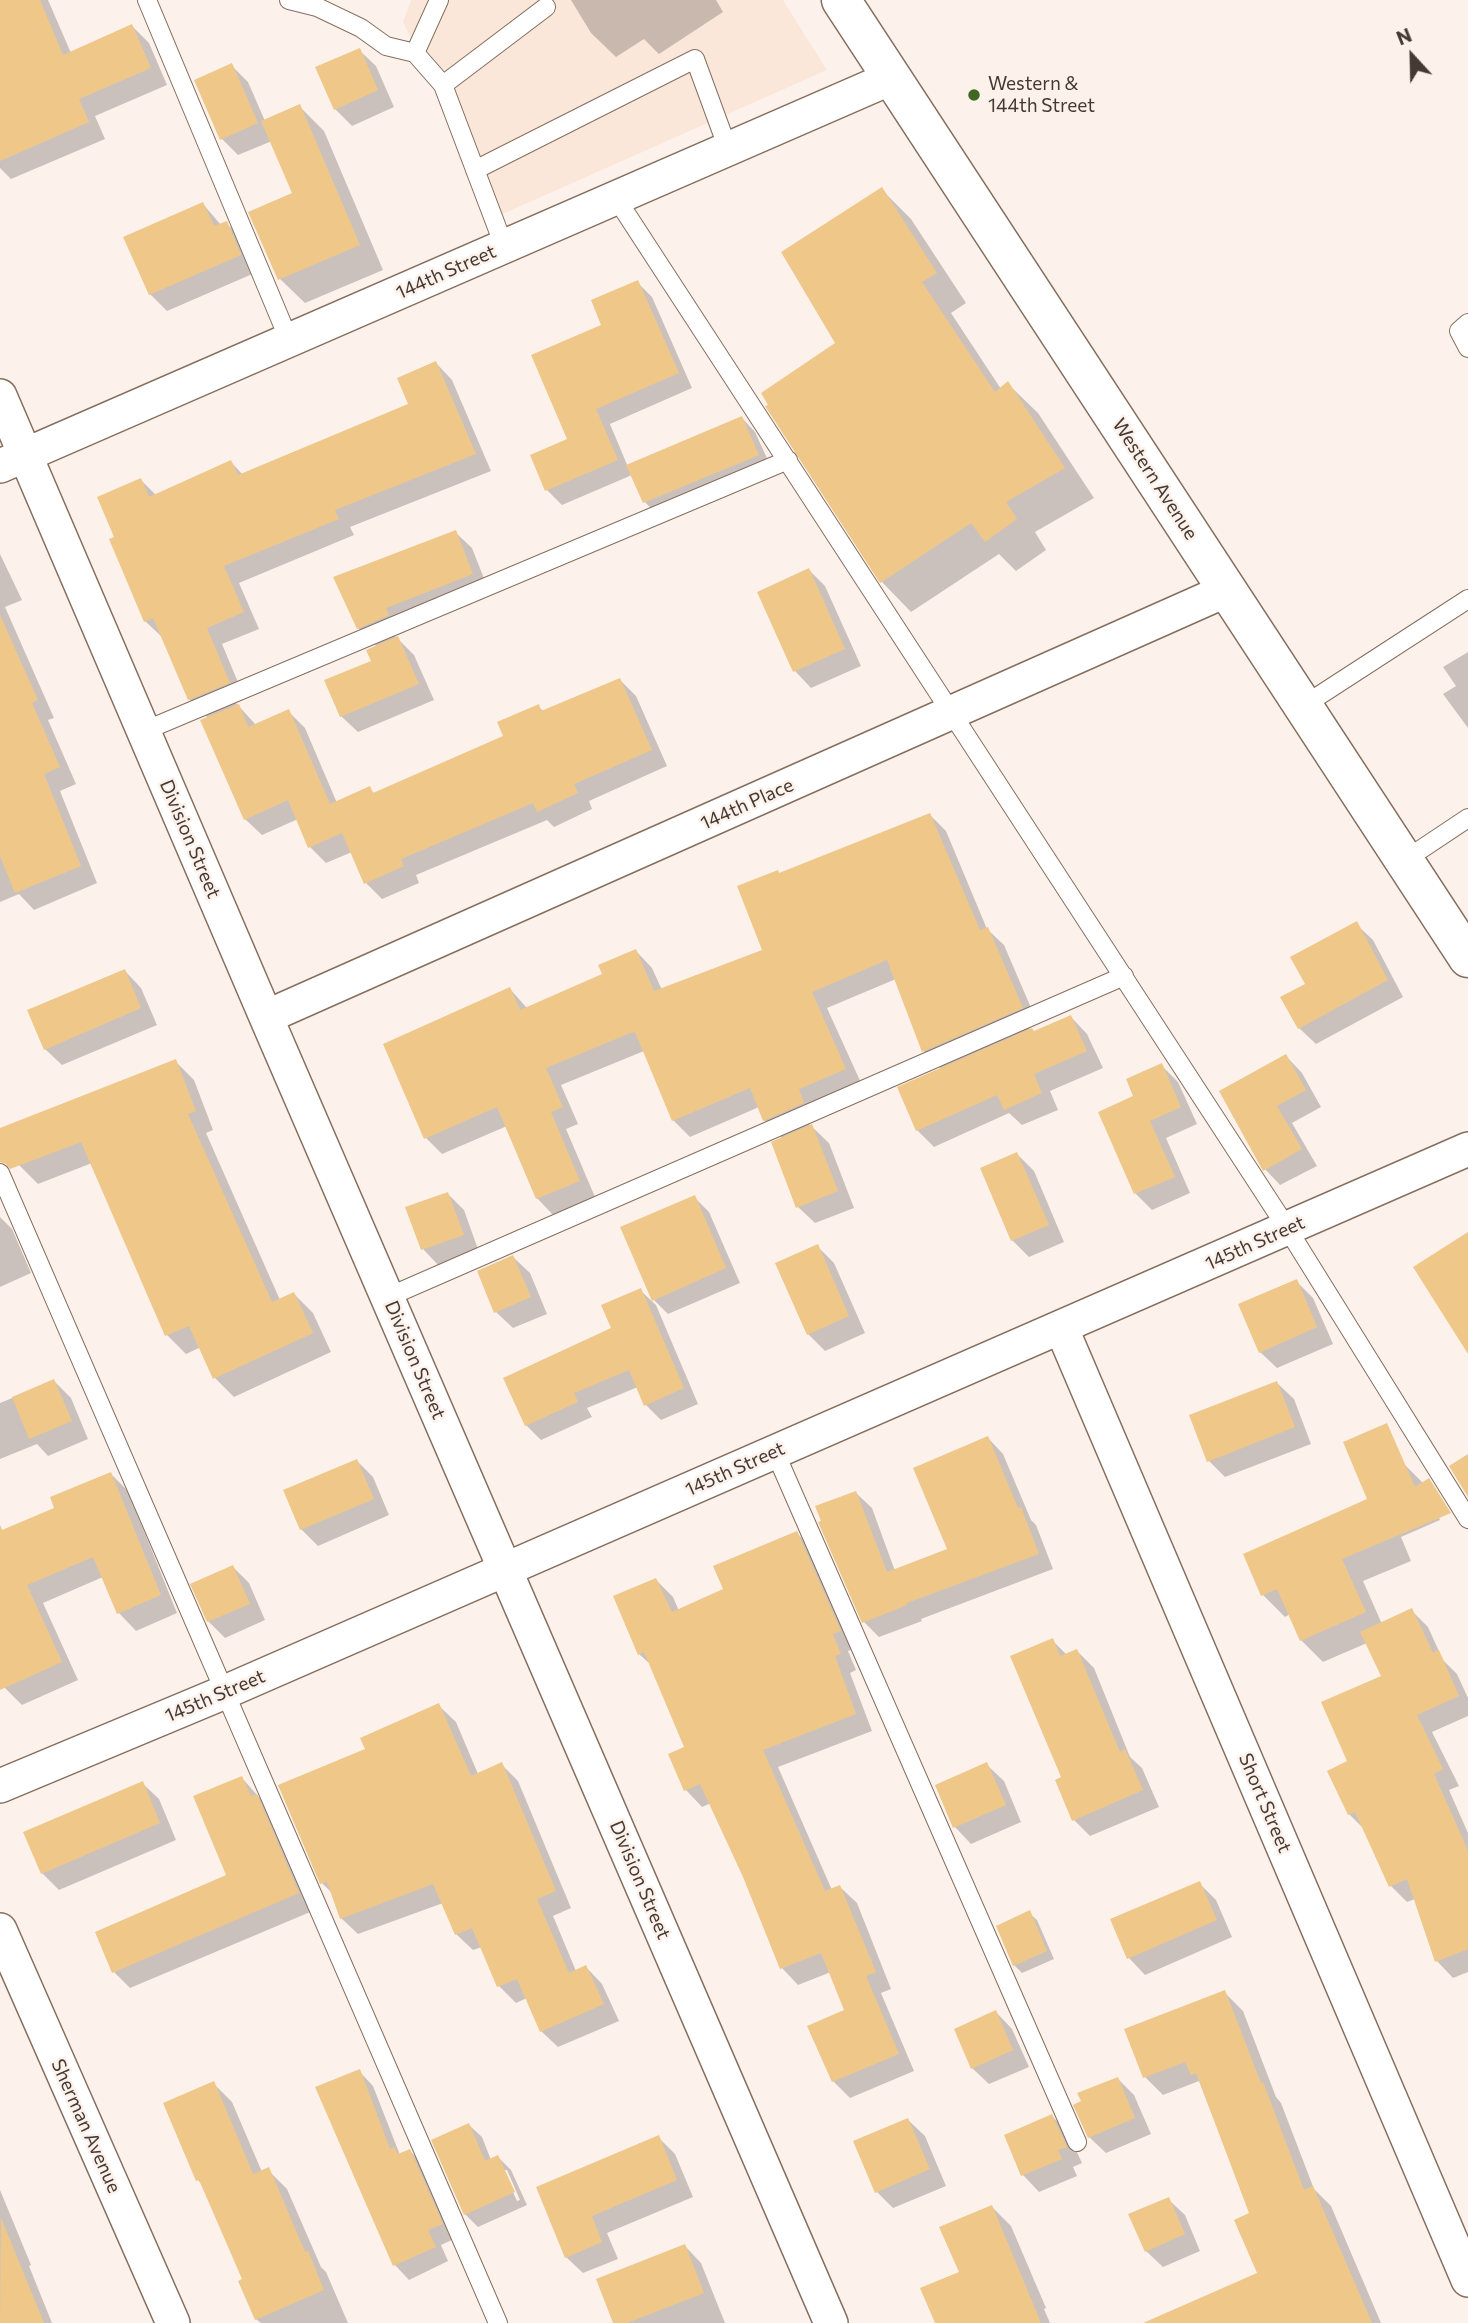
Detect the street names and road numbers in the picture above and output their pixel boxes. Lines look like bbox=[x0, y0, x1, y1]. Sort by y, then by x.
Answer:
street label: 144th Street bbox=[393, 240, 499, 304]
street label: Western Avenue bbox=[1107, 414, 1203, 544]
street label: 144th Place bbox=[697, 773, 797, 835]
street label: Division Street bbox=[155, 776, 225, 902]
street label: 145th Street bbox=[1202, 1211, 1308, 1275]
street label: Division Street bbox=[380, 1297, 450, 1423]
street label: 145th Street bbox=[682, 1437, 788, 1501]
street label: 145th Street bbox=[162, 1665, 268, 1727]
street label: Short Street bbox=[1234, 1750, 1296, 1856]
street label: Division Street bbox=[605, 1817, 675, 1943]
street label: Sherman Avenue bbox=[46, 2056, 126, 2196]

